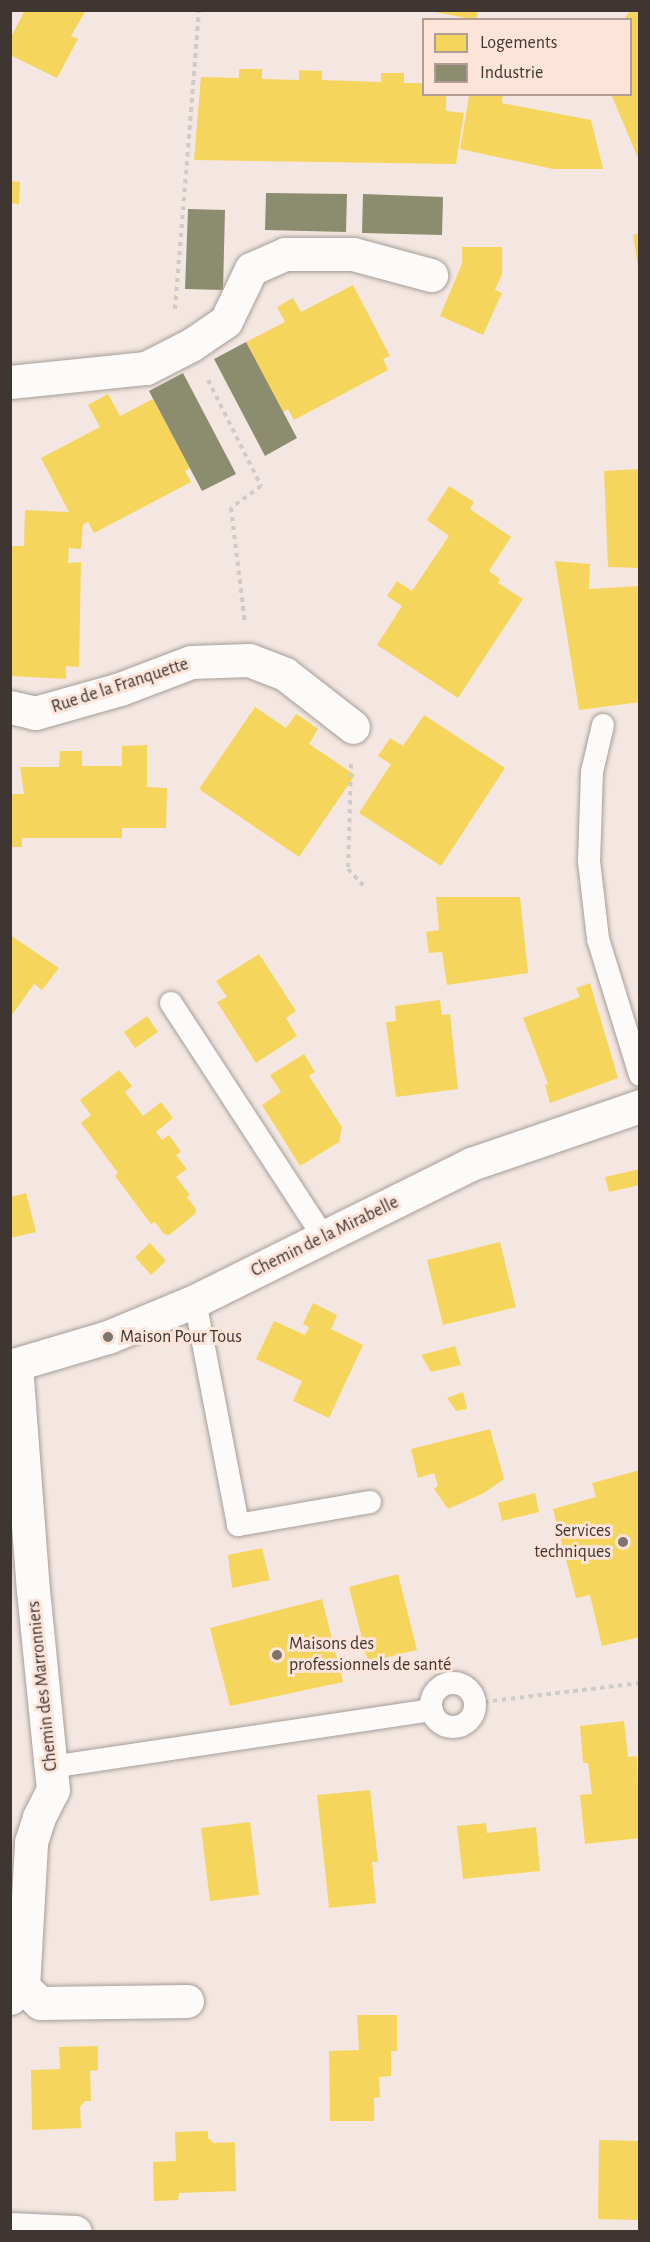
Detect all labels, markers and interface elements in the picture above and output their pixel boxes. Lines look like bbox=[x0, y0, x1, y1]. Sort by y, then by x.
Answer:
legend bbox=[422, 18, 632, 96]
text: Logements bbox=[480, 34, 558, 52]
text: Industrie bbox=[480, 64, 543, 82]
street label: Rue de la Franquette bbox=[49, 654, 191, 718]
street label: Chemin de la Mirabelle bbox=[248, 1192, 402, 1282]
place label: Maison Pour Tous bbox=[120, 1326, 242, 1348]
marker: Maison Pour Tous bbox=[101, 1330, 115, 1344]
place label: Services techniques bbox=[534, 1521, 611, 1564]
marker: Services techniques bbox=[616, 1535, 630, 1549]
street label: Chemin des Marronniers bbox=[23, 1600, 63, 1772]
place label: Maisons des professionnels de santé bbox=[289, 1634, 451, 1676]
marker: Maisons des professionnels de santé bbox=[270, 1648, 284, 1662]

